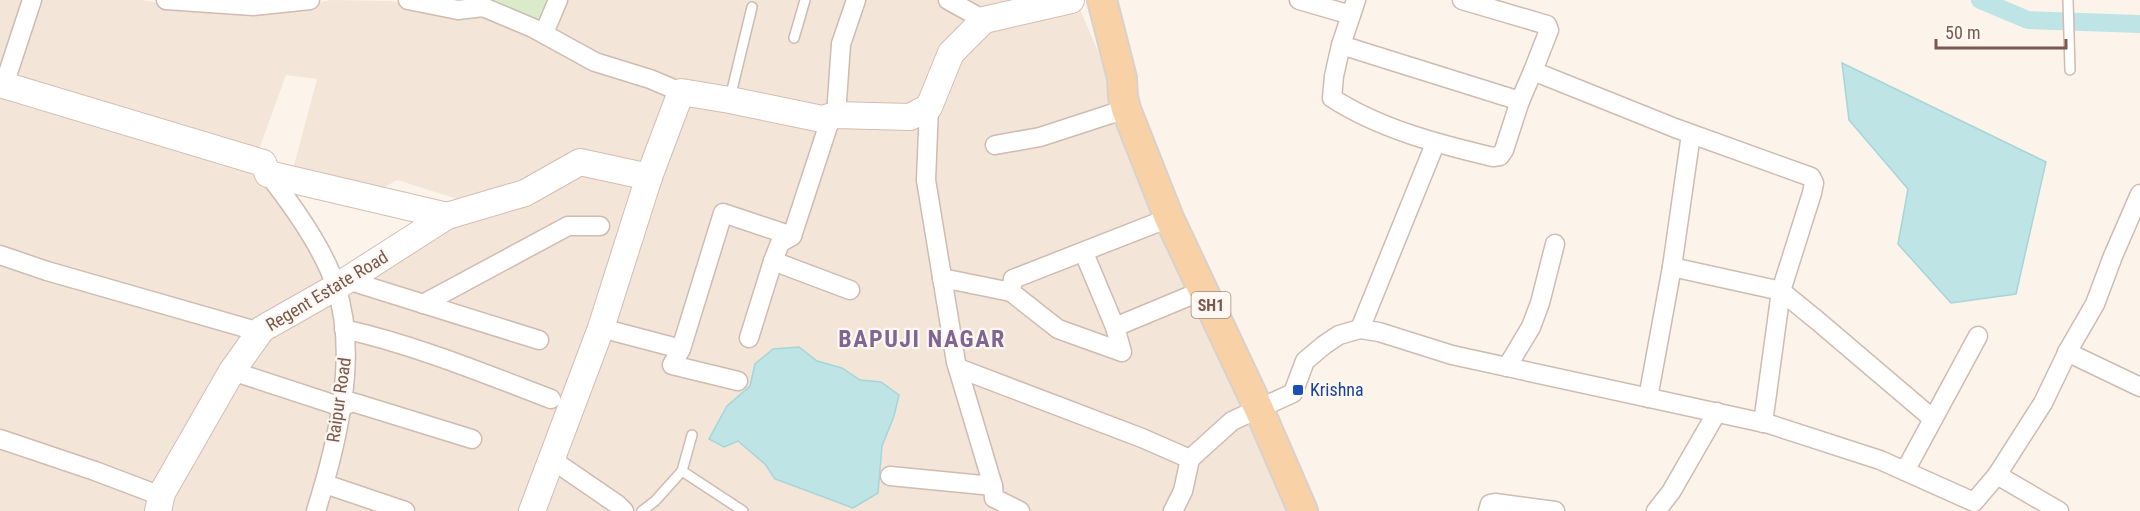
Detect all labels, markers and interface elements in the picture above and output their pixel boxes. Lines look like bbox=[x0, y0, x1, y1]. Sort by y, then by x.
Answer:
scale bar bbox=[1936, 12, 2066, 50]
text: 50 m bbox=[1945, 22, 1980, 43]
street label: Regent Estate Road bbox=[262, 246, 392, 335]
road number: SH1 bbox=[1192, 292, 1230, 318]
district label: BAPUJI NAGAR bbox=[838, 325, 1006, 353]
street label: Raipur Road bbox=[322, 356, 355, 444]
place label: Krishna bbox=[1310, 379, 1364, 400]
marker: Krishna bbox=[1291, 383, 1305, 397]

